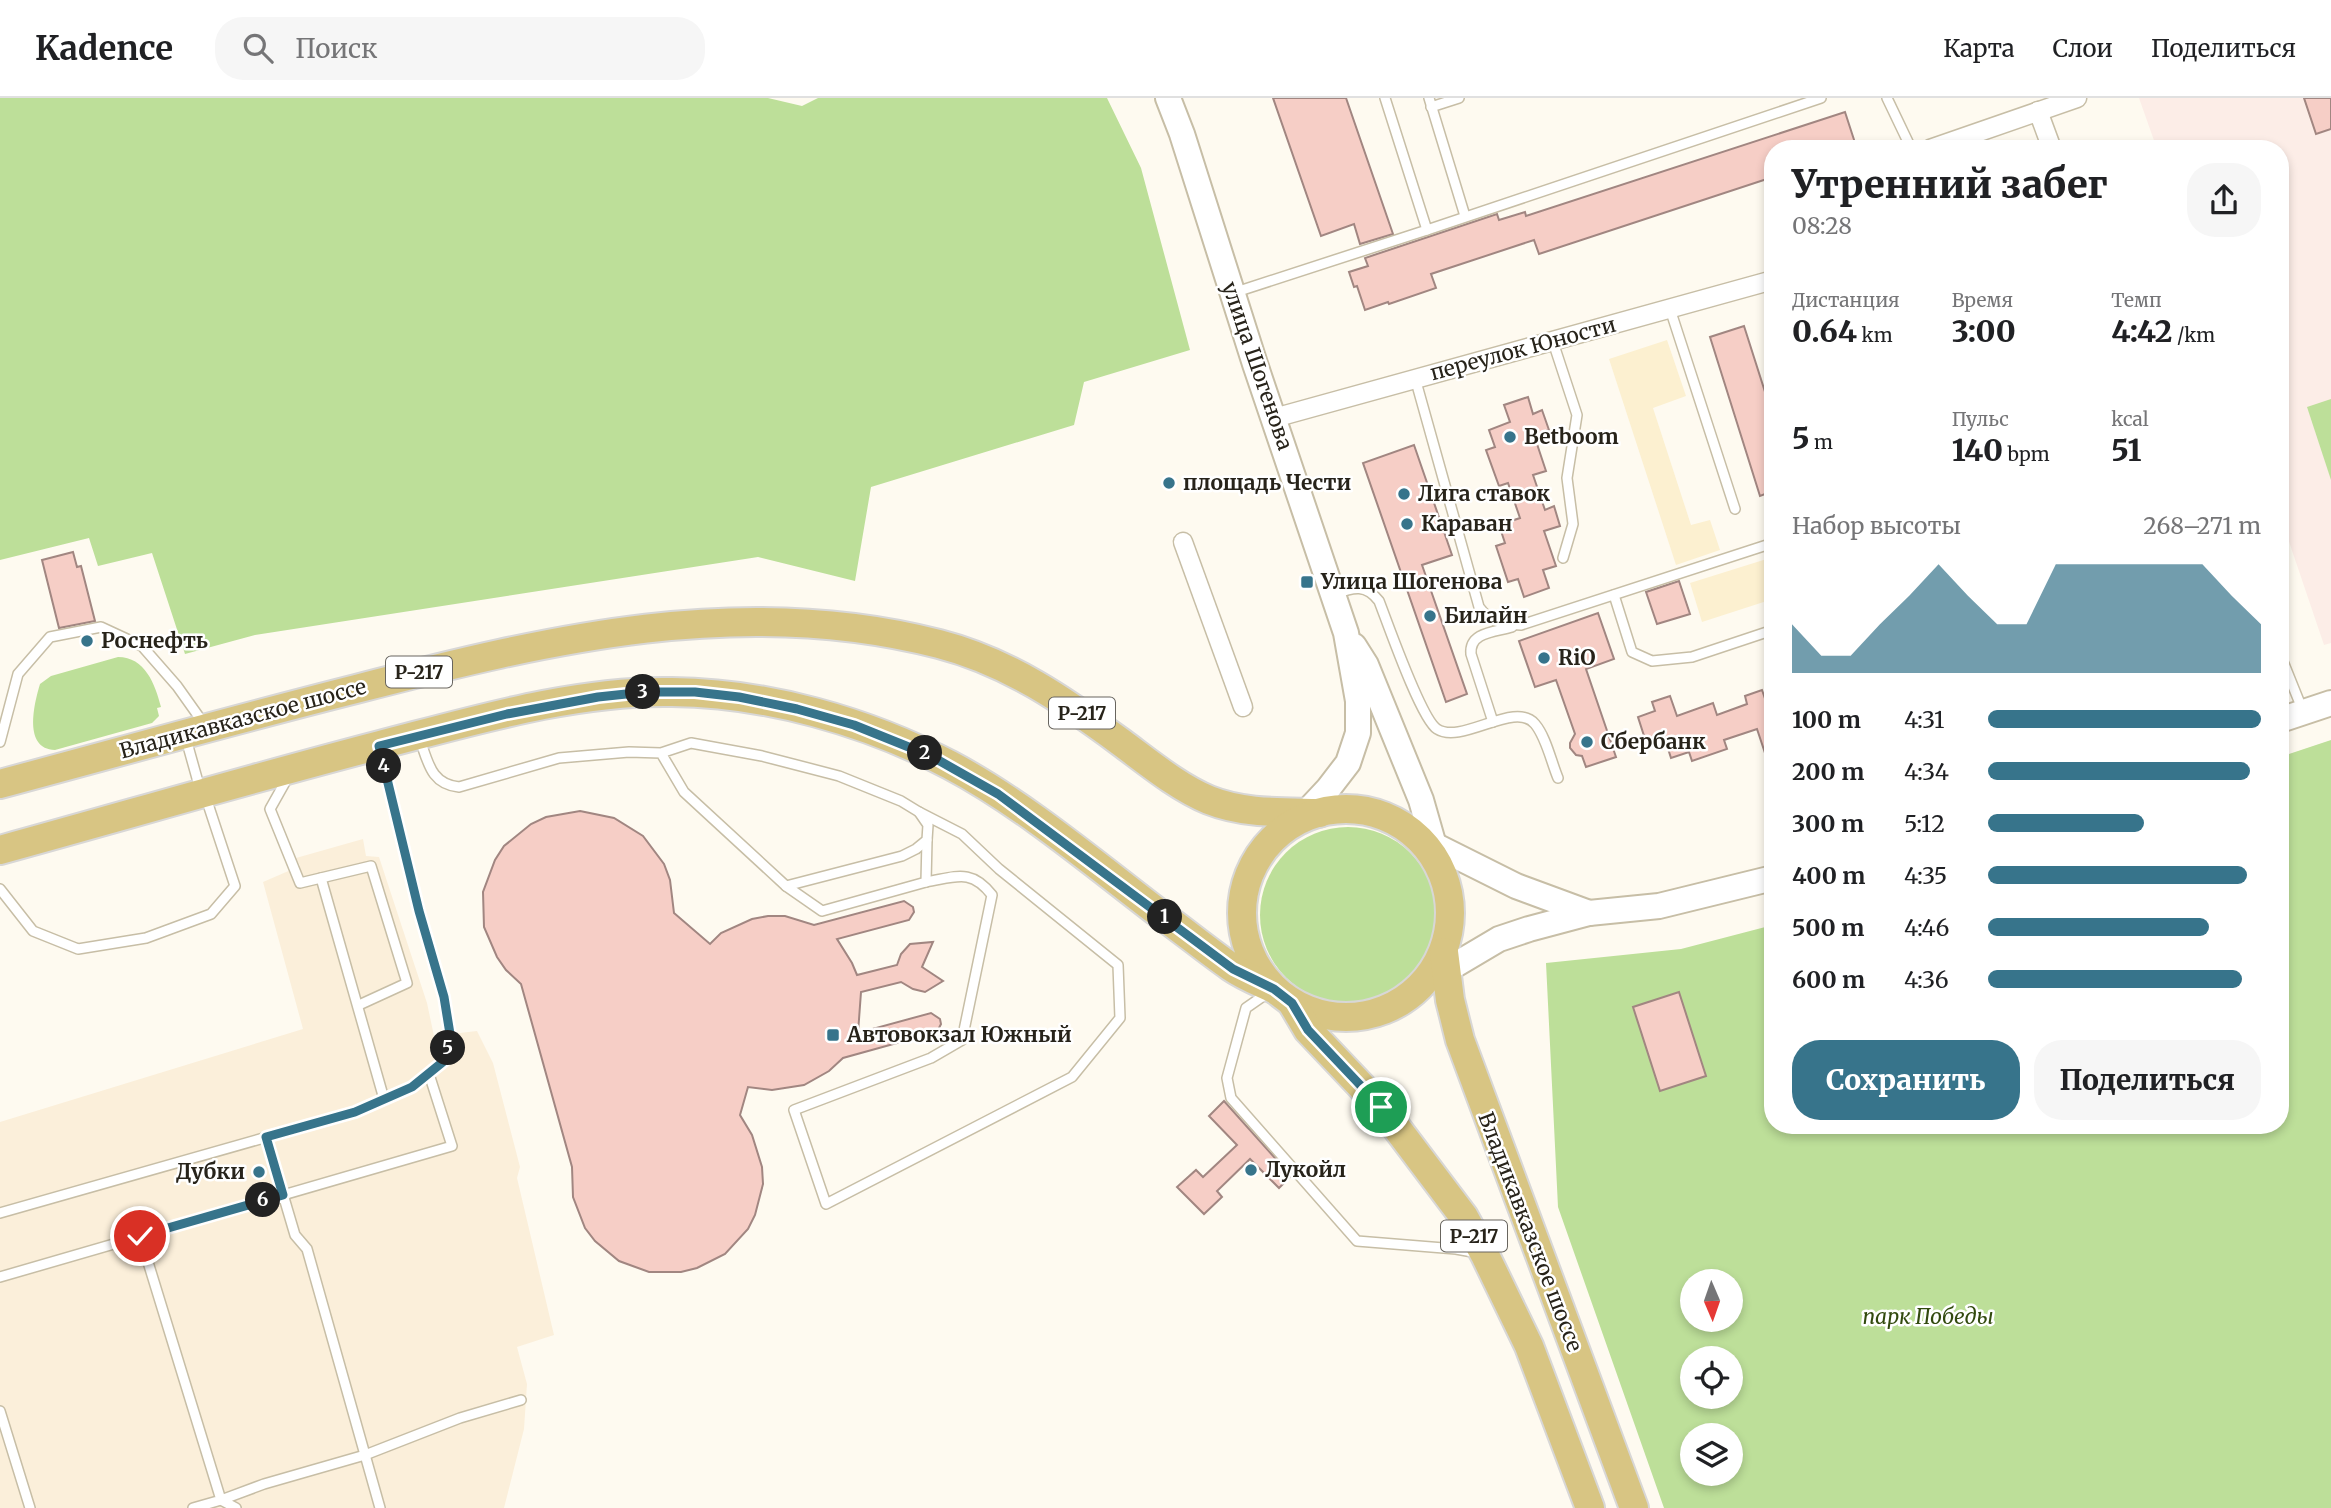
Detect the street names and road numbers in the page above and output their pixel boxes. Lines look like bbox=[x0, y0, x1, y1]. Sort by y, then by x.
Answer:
street label: улица Шогенова bbox=[1216, 278, 1299, 454]
street label: переулок Юности bbox=[1427, 311, 1619, 386]
road number: Р-217 bbox=[386, 656, 452, 688]
street label: Владикавказское шоссе bbox=[117, 673, 369, 764]
road number: Р-217 bbox=[1049, 698, 1115, 728]
street label: Владикавказское шоссе bbox=[1472, 1108, 1589, 1355]
road number: Р-217 bbox=[1441, 1220, 1507, 1252]

